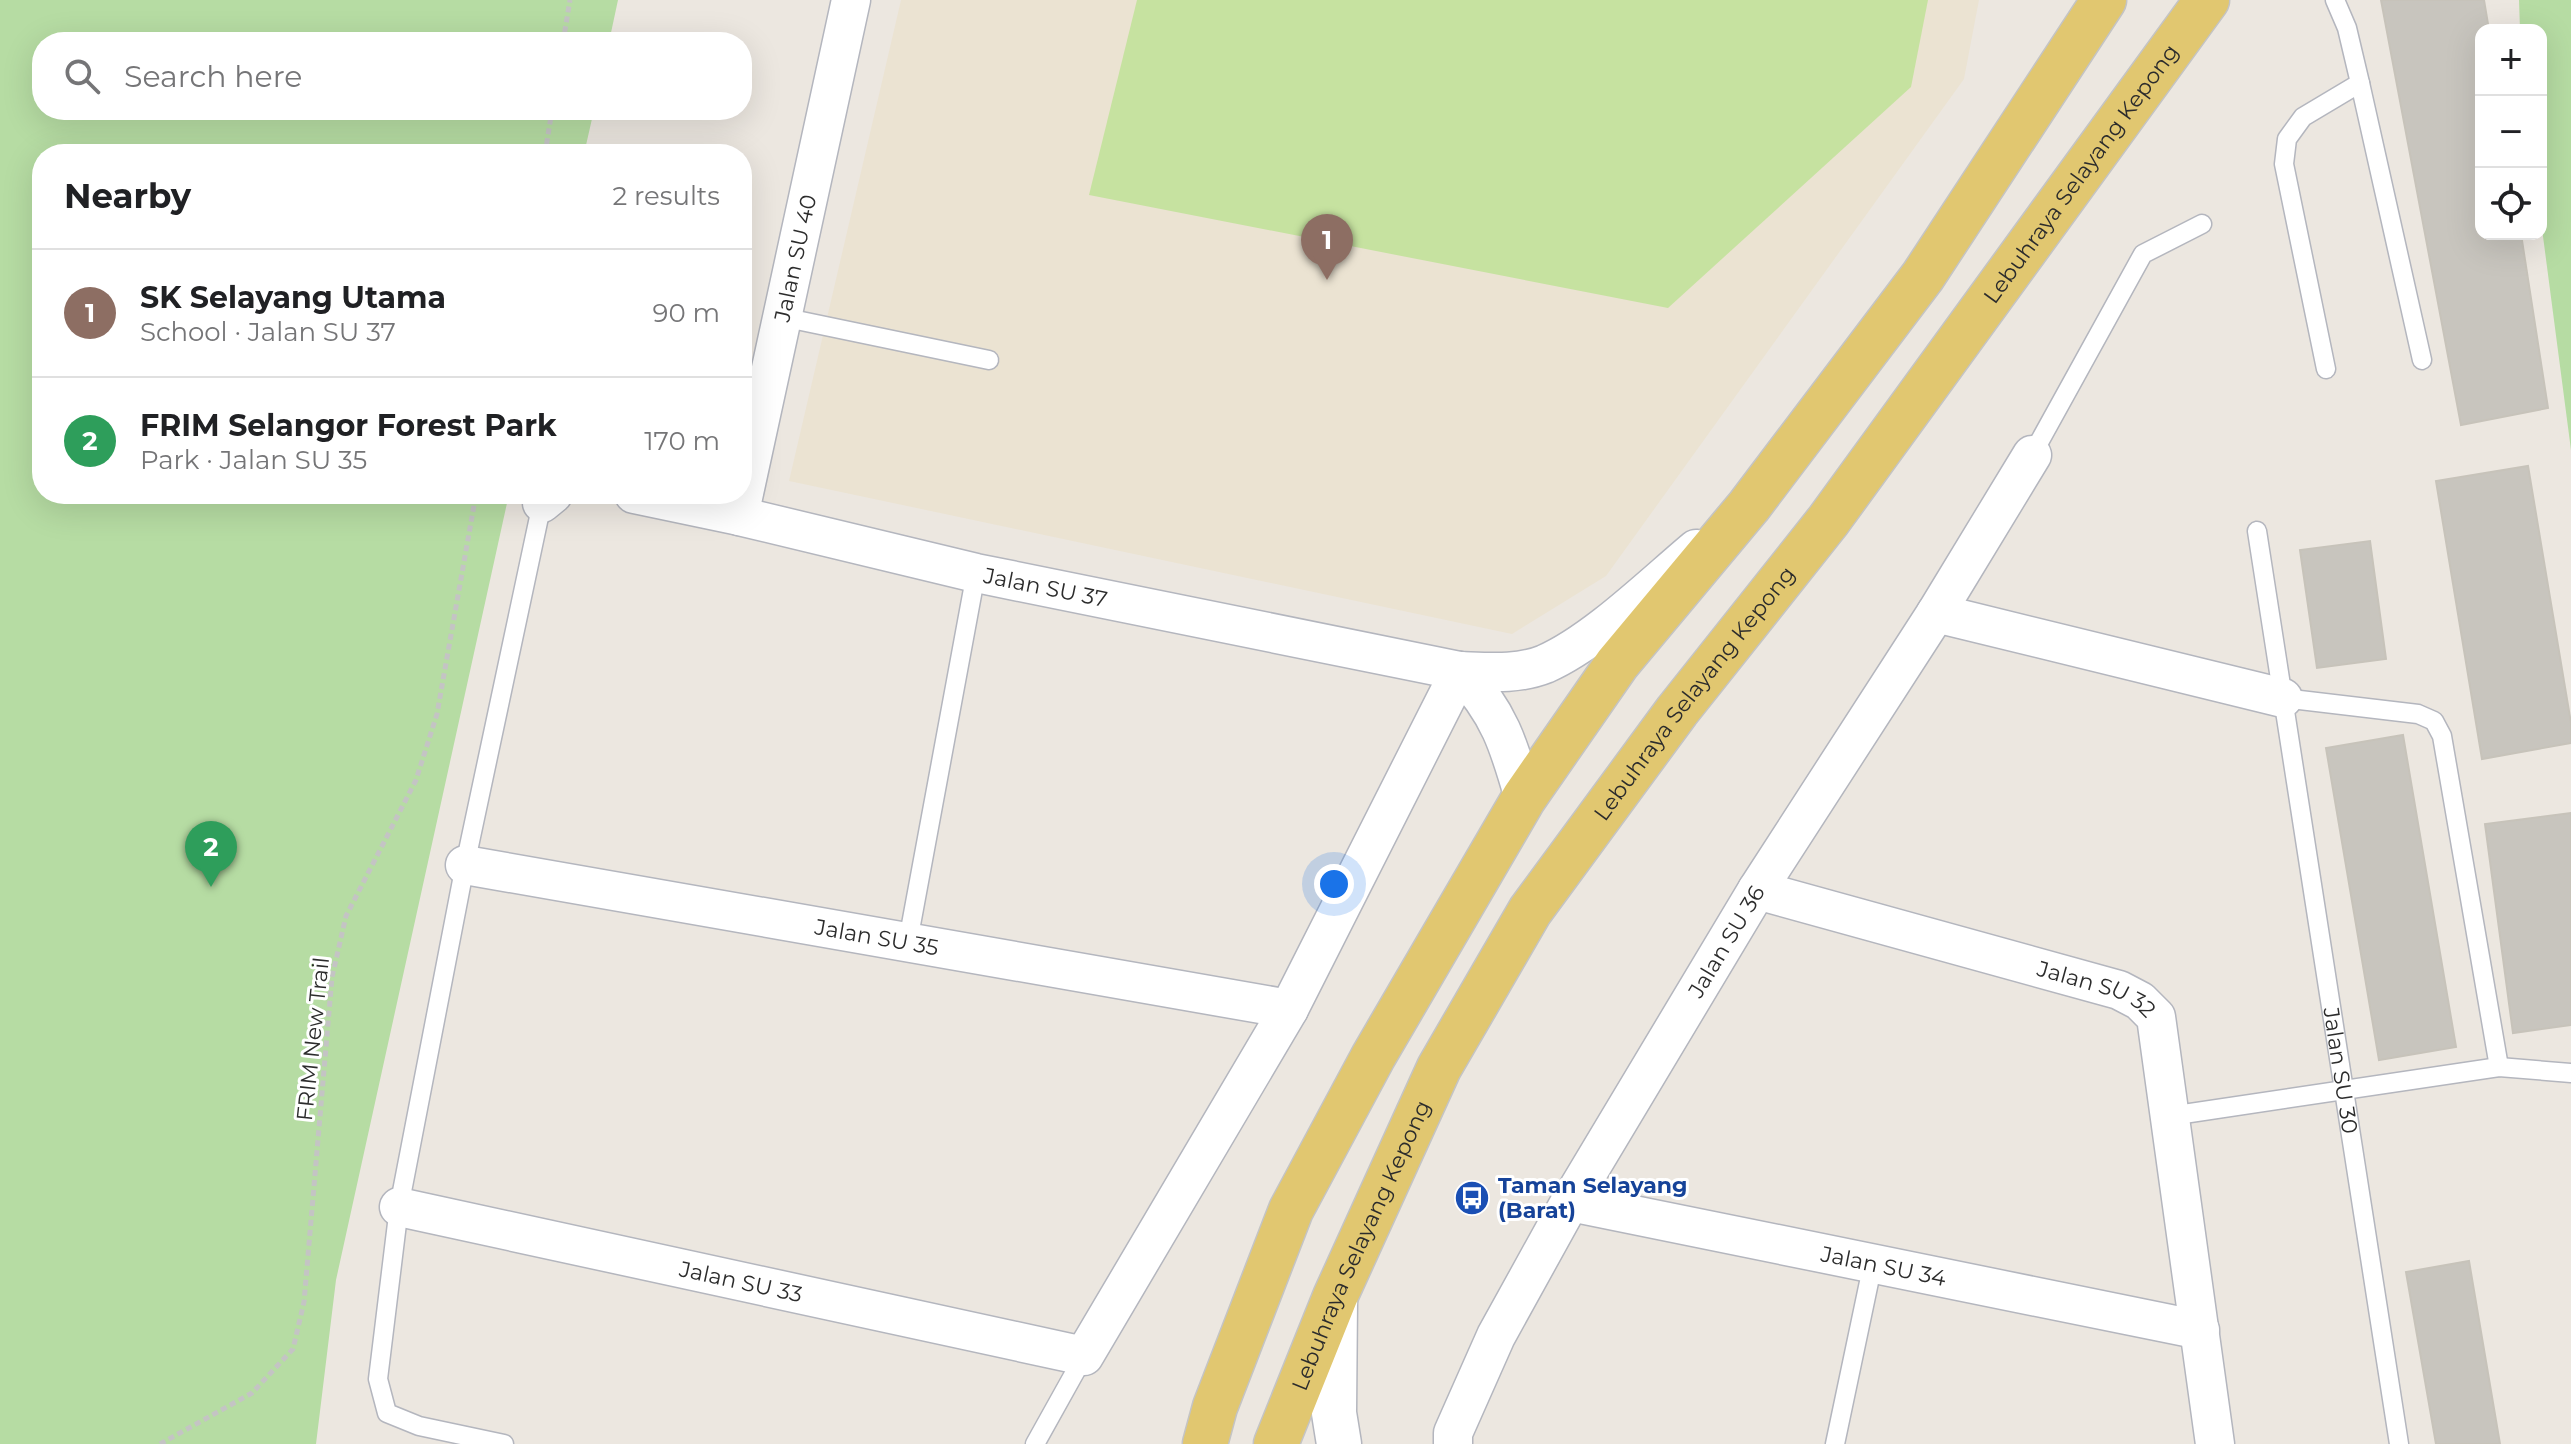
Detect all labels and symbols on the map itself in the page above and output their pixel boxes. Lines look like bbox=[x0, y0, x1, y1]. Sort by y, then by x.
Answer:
street label: Lebuhraya Selayang Kepong bbox=[1978, 39, 2184, 308]
street label: Jalan SU 40 bbox=[768, 192, 822, 325]
pin: 1 bbox=[1301, 214, 1353, 280]
street label: Jalan SU 37 bbox=[980, 561, 1110, 613]
street label: Lebuhraya Selayang Kepong bbox=[1588, 561, 1800, 826]
pin: 2 bbox=[185, 821, 237, 887]
your location bbox=[1314, 864, 1354, 904]
street label: Jalan SU 36 bbox=[1682, 880, 1770, 1003]
street label: Jalan SU 35 bbox=[812, 913, 941, 961]
street label: Jalan SU 32 bbox=[2033, 954, 2162, 1023]
street label: FRIM New Trail bbox=[291, 956, 335, 1122]
street label: Jalan SU 30 bbox=[2318, 1005, 2364, 1135]
street label: Lebuhraya Selayang Kepong bbox=[1285, 1096, 1436, 1394]
place label: Taman Selayang (Barat) bbox=[1498, 1172, 1688, 1224]
bus stop icon: Taman Selayang (Barat) bbox=[1453, 1179, 1491, 1217]
street label: Jalan SU 34 bbox=[1818, 1240, 1949, 1292]
street label: Jalan SU 33 bbox=[676, 1255, 805, 1308]

